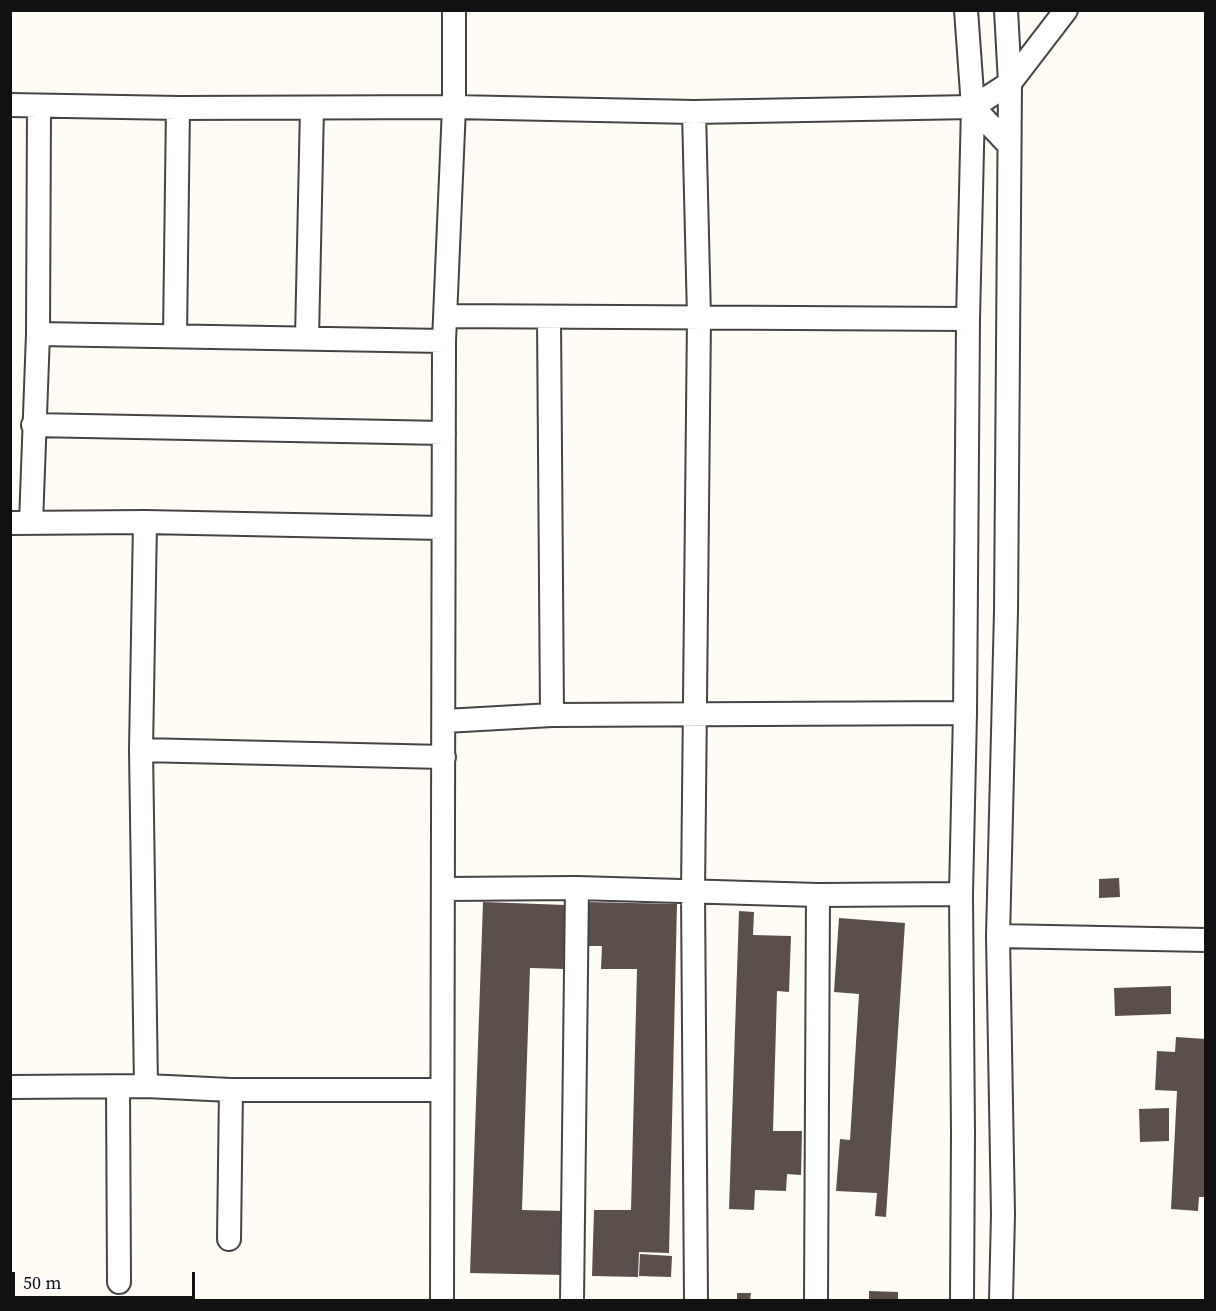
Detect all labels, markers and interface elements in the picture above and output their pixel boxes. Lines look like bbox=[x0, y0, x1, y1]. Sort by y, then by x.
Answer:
scale bar bbox=[15, 1260, 198, 1298]
text: 50 m bbox=[23, 1270, 61, 1295]

